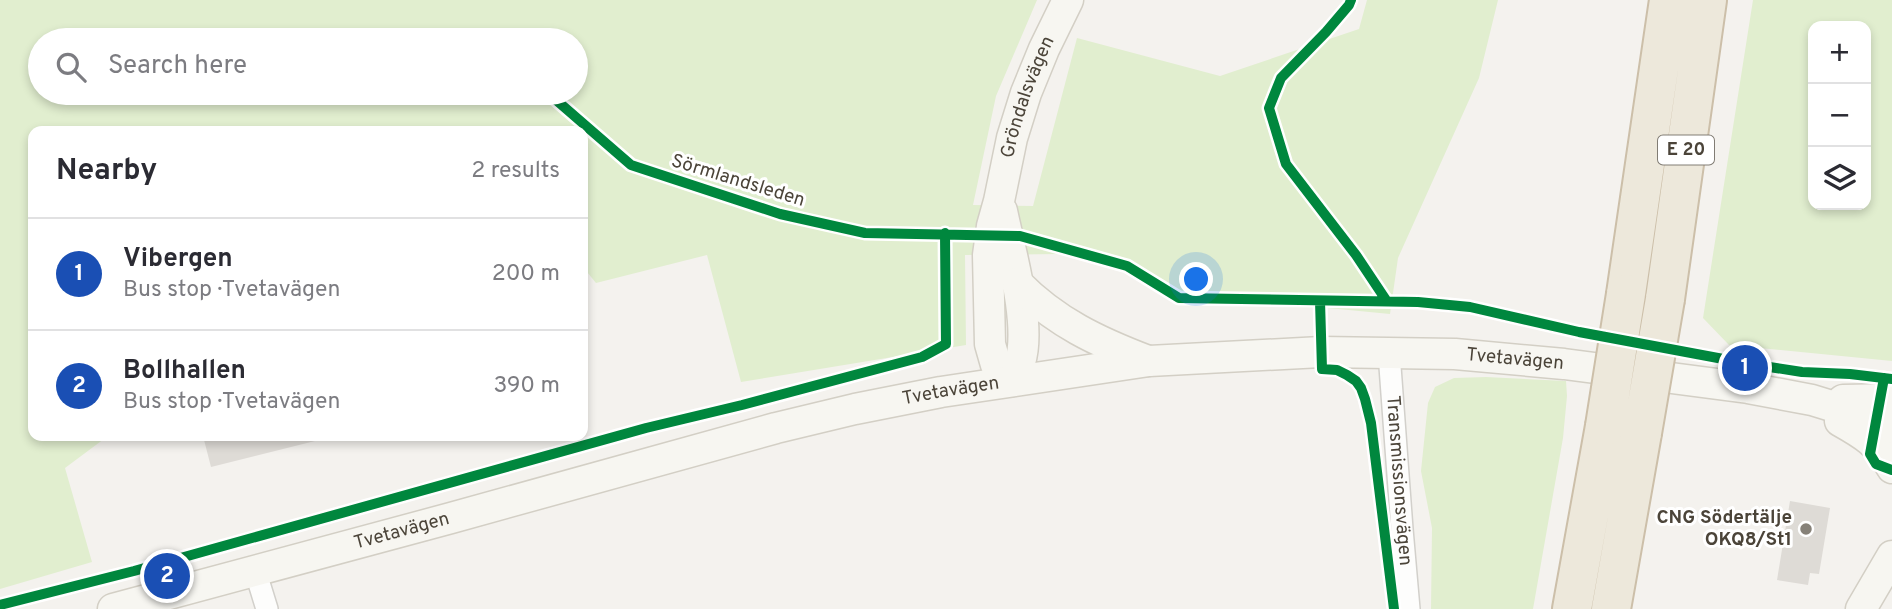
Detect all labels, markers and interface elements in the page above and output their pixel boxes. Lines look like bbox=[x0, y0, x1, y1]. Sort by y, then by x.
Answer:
map controls bbox=[1808, 21, 1871, 210]
button: + bbox=[1808, 21, 1871, 84]
search box bbox=[28, 28, 588, 105]
street label: Gröndalsvägen bbox=[996, 32, 1060, 160]
icon: search bbox=[52, 48, 90, 86]
text: Search here bbox=[108, 50, 247, 83]
button: − bbox=[1808, 84, 1871, 147]
road number: E 20 bbox=[1658, 135, 1714, 164]
button: layers bbox=[1808, 147, 1871, 210]
street label: Sörmlandsleden bbox=[668, 149, 808, 213]
text: Nearby bbox=[56, 153, 157, 190]
text: 2 results bbox=[471, 157, 560, 186]
text: Vibergen bbox=[123, 243, 233, 276]
text: 1 bbox=[74, 260, 84, 289]
text: 200 m bbox=[492, 260, 560, 289]
your location bbox=[1179, 262, 1213, 296]
text: Bus stop · Tvetavägen bbox=[123, 276, 340, 305]
pin: 1 bbox=[1722, 342, 1768, 394]
street label: Tvetavägen bbox=[1465, 343, 1565, 376]
text: Bollhallen bbox=[123, 355, 246, 388]
street label: Tvetavägen bbox=[900, 371, 1001, 411]
text: 2 bbox=[72, 372, 86, 401]
text: 390 m bbox=[493, 372, 560, 401]
text: Bus stop · Tvetavägen bbox=[123, 388, 340, 417]
street label: Transmissionsvägen bbox=[1380, 395, 1417, 567]
place label: CNG Södertälje OKQ8/St1 bbox=[1657, 506, 1792, 552]
street label: Tvetavägen bbox=[351, 507, 452, 556]
marker: CNG Södertälje OKQ8/St1 bbox=[1798, 521, 1814, 537]
pin: 2 bbox=[144, 550, 190, 602]

